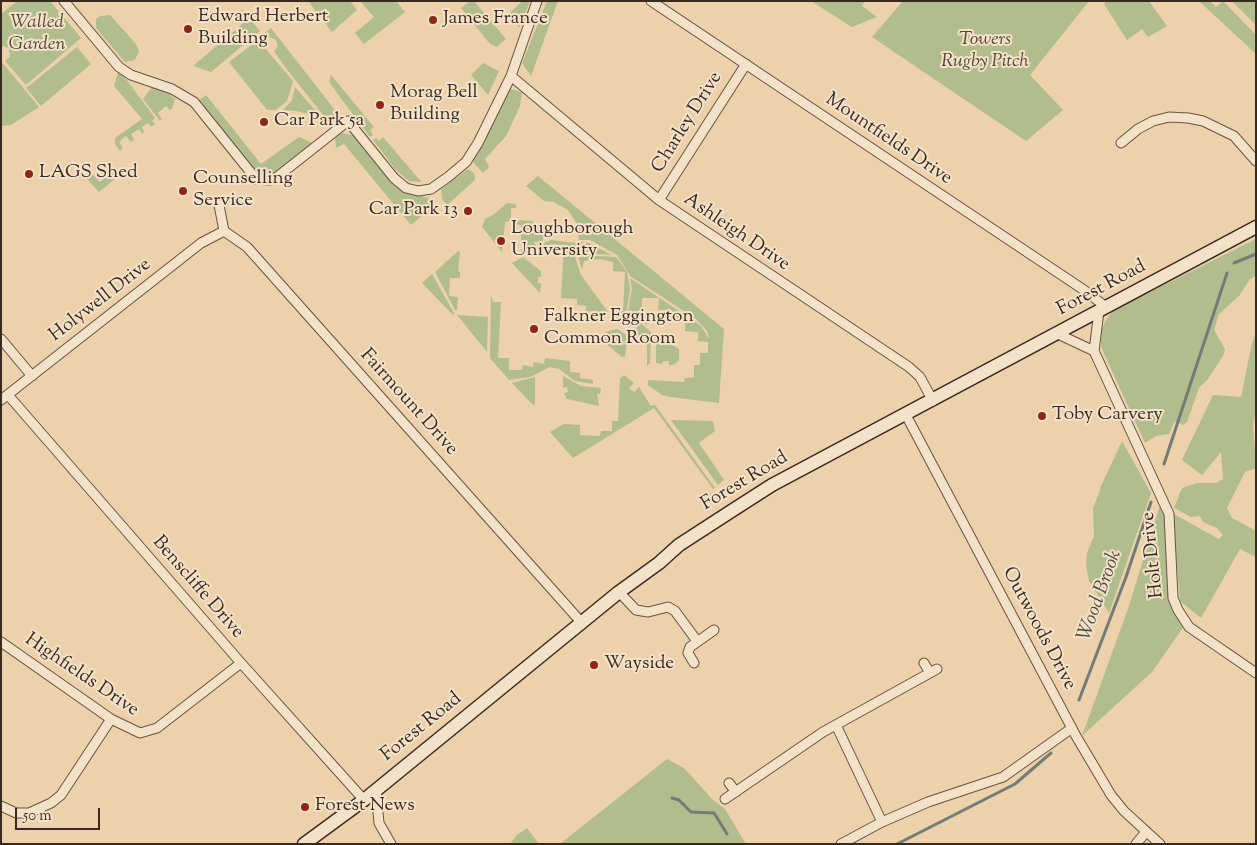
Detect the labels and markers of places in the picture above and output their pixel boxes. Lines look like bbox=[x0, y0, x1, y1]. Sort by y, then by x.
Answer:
place label: Edward Herbert Building bbox=[198, 7, 328, 51]
place label: James France bbox=[443, 9, 548, 31]
marker: James France bbox=[427, 14, 439, 26]
marker: Edward Herbert Building bbox=[182, 23, 194, 35]
place label: Morag Bell Building bbox=[390, 83, 478, 127]
marker: Morag Bell Building bbox=[374, 99, 386, 111]
place label: Car Park 5a bbox=[274, 111, 364, 133]
marker: Car Park 5a bbox=[258, 116, 270, 128]
place label: LAGS Shed bbox=[39, 163, 138, 185]
marker: LAGS Shed bbox=[23, 168, 35, 180]
place label: Counselling Service bbox=[193, 169, 293, 213]
marker: Counselling Service bbox=[177, 185, 189, 197]
place label: Car Park 13 bbox=[369, 200, 458, 222]
marker: Car Park 13 bbox=[462, 205, 474, 217]
place label: Loughborough University bbox=[511, 219, 634, 263]
marker: Loughborough University bbox=[495, 235, 507, 247]
place label: Falkner Eggington Common Room bbox=[544, 307, 694, 351]
marker: Falkner Eggington Common Room bbox=[528, 323, 540, 335]
place label: Toby Carvery bbox=[1052, 405, 1163, 427]
marker: Toby Carvery bbox=[1036, 410, 1048, 422]
place label: Wayside bbox=[604, 654, 674, 676]
marker: Wayside bbox=[588, 659, 600, 671]
place label: Forest News bbox=[315, 796, 415, 818]
marker: Forest News bbox=[299, 801, 311, 813]

